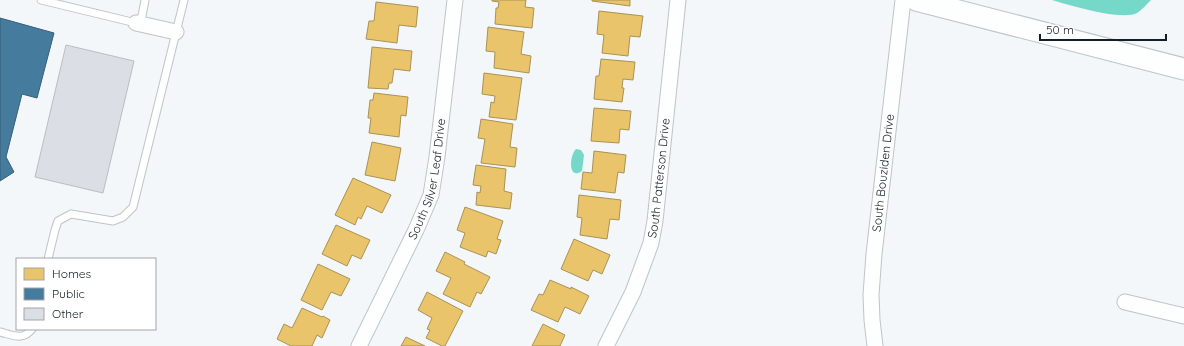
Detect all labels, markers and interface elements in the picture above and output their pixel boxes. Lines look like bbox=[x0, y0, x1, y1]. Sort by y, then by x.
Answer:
scale bar bbox=[1040, 16, 1166, 42]
text: 50 m bbox=[1046, 22, 1074, 37]
street label: South Bouziden Drive bbox=[869, 113, 897, 232]
street label: South Patterson Drive bbox=[644, 117, 673, 239]
street label: South Silver Leaf Drive bbox=[405, 118, 448, 242]
legend bbox=[16, 258, 156, 330]
text: Homes bbox=[52, 266, 92, 281]
text: Public bbox=[52, 286, 85, 301]
text: Other bbox=[52, 306, 84, 321]

